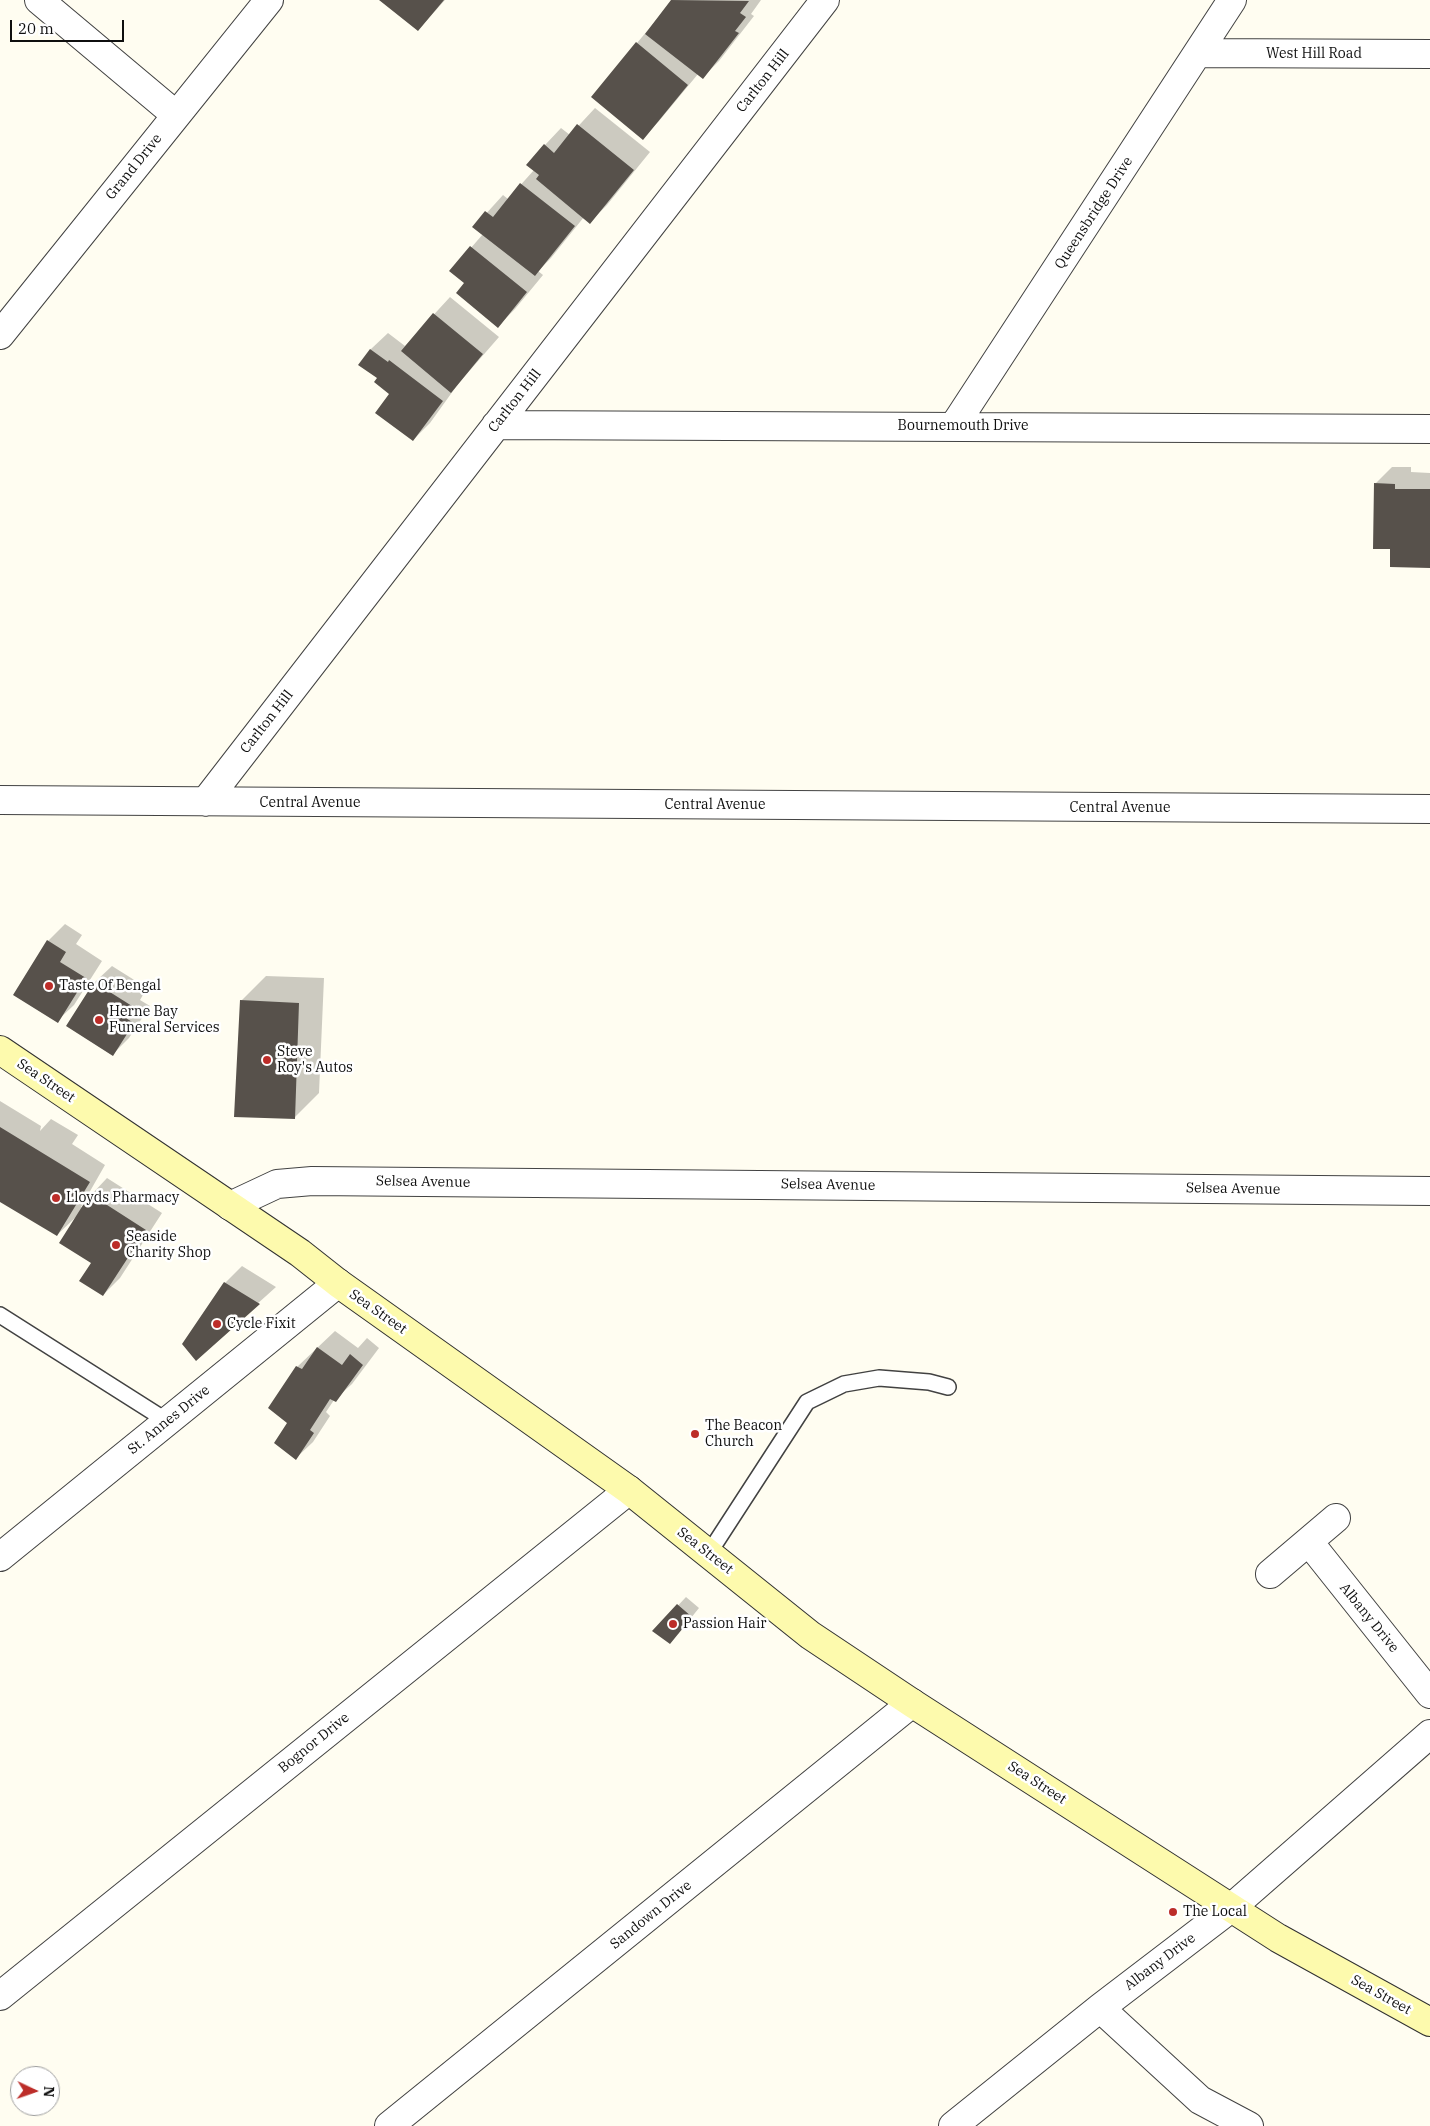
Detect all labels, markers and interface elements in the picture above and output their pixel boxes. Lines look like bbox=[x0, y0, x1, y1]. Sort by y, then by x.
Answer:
scale bar bbox=[12, 10, 126, 42]
text: 20 m bbox=[18, 19, 54, 38]
street label: Carlton Hill bbox=[733, 46, 793, 116]
street label: West Hill Road bbox=[1266, 46, 1362, 62]
street label: Grand Drive bbox=[102, 131, 166, 203]
street label: Queensbridge Drive bbox=[1051, 154, 1137, 272]
street label: Carlton Hill bbox=[485, 366, 545, 436]
street label: Bournemouth Drive bbox=[898, 418, 1028, 434]
street label: Carlton Hill bbox=[237, 687, 297, 757]
street label: Central Avenue bbox=[260, 795, 360, 811]
street label: Central Avenue bbox=[665, 797, 765, 813]
street label: Central Avenue bbox=[1070, 800, 1170, 816]
place label: Taste Of Bengal bbox=[59, 978, 161, 994]
marker: Taste Of Bengal bbox=[43, 980, 55, 992]
place label: Herne Bay Funeral Services bbox=[109, 1004, 219, 1036]
marker: Herne Bay Funeral Services bbox=[93, 1014, 105, 1026]
place label: Steve Roy's Autos bbox=[277, 1044, 353, 1076]
marker: Steve Roy's Autos bbox=[261, 1054, 273, 1066]
street label: Sea Street bbox=[14, 1056, 78, 1106]
street label: Selsea Avenue bbox=[376, 1173, 470, 1191]
street label: Selsea Avenue bbox=[781, 1176, 875, 1194]
street label: Selsea Avenue bbox=[1186, 1180, 1280, 1198]
place label: Lloyds Pharmacy bbox=[66, 1190, 179, 1206]
marker: Lloyds Pharmacy bbox=[50, 1192, 62, 1204]
place label: Seaside Charity Shop bbox=[126, 1229, 211, 1262]
marker: Seaside Charity Shop bbox=[110, 1239, 122, 1251]
street label: Sea Street bbox=[346, 1286, 410, 1338]
place label: Cycle Fixit bbox=[227, 1316, 296, 1332]
marker: Cycle Fixit bbox=[211, 1318, 223, 1330]
street label: St. Annes Drive bbox=[125, 1382, 213, 1458]
place label: The Beacon Church bbox=[705, 1418, 782, 1450]
marker: The Beacon Church bbox=[689, 1428, 701, 1440]
street label: Sea Street bbox=[674, 1524, 736, 1578]
street label: Albany Drive bbox=[1336, 1580, 1402, 1656]
place label: Passion Hair bbox=[683, 1616, 767, 1632]
marker: Passion Hair bbox=[667, 1618, 679, 1630]
street label: Bognor Drive bbox=[275, 1709, 353, 1777]
street label: Sea Street bbox=[1005, 1758, 1069, 1808]
street label: Sandown Drive bbox=[607, 1877, 695, 1953]
place label: The Local bbox=[1183, 1904, 1247, 1920]
marker: The Local bbox=[1167, 1906, 1179, 1918]
street label: Albany Drive bbox=[1121, 1930, 1199, 1994]
street label: Sea Street bbox=[1348, 1972, 1414, 2018]
north arrow bbox=[10, 2066, 60, 2116]
text: N bbox=[40, 2086, 58, 2098]

